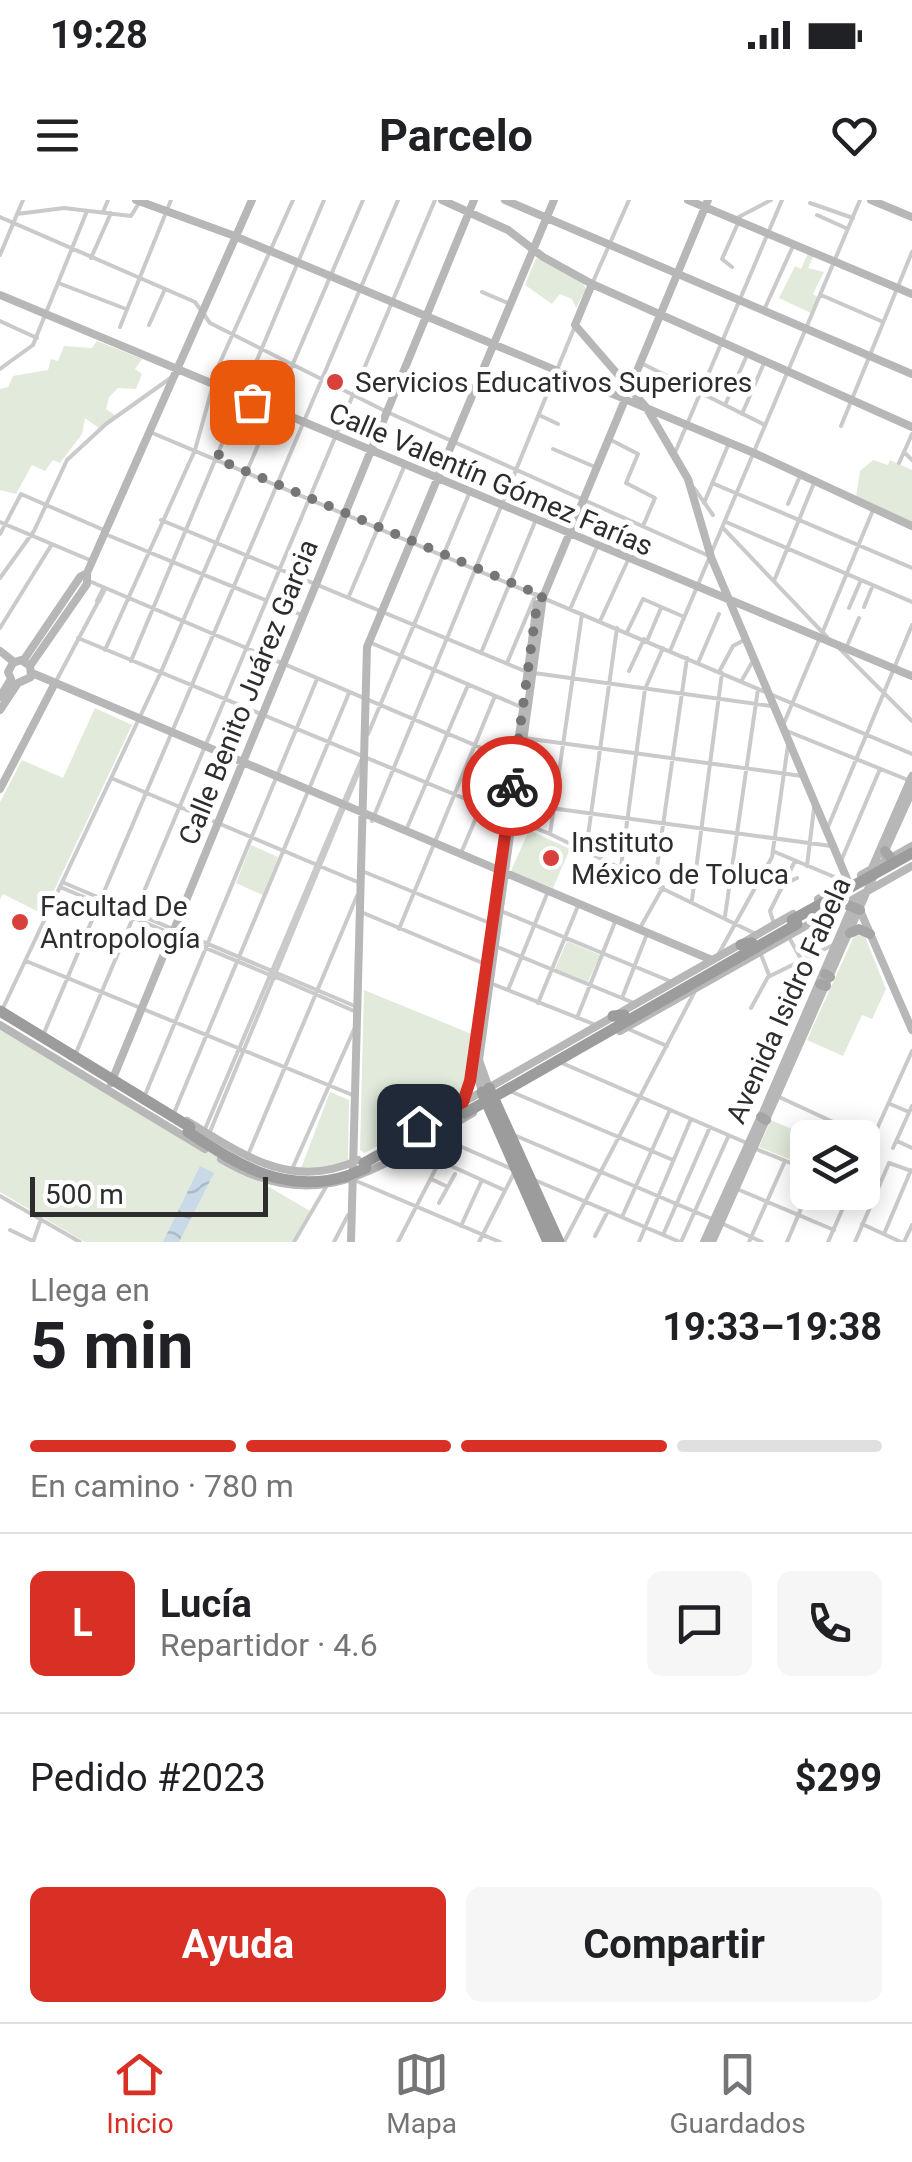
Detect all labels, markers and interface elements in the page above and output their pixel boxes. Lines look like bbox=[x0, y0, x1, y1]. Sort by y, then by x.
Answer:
text: 19:28 bbox=[50, 13, 148, 57]
icon: menu bbox=[30, 108, 85, 163]
icon: heart bbox=[827, 108, 882, 163]
text: Parcelo bbox=[379, 109, 533, 162]
pin bbox=[210, 360, 295, 445]
place label: Servicios Educativos Superiores bbox=[355, 366, 752, 399]
marker: Servicios Educativos Superiores bbox=[324, 371, 346, 393]
icon: bag bbox=[225, 375, 280, 430]
street label: Calle Valentín Gómez Farías bbox=[324, 396, 658, 563]
street label: Calle Benito Juárez Garcia bbox=[172, 535, 325, 850]
courier bbox=[462, 736, 562, 836]
icon: bike bbox=[485, 759, 540, 814]
place label: Instituto México de Toluca bbox=[571, 826, 789, 891]
marker: Instituto México de Toluca bbox=[540, 847, 562, 869]
street label: Avenida Isidro Fabela bbox=[719, 872, 858, 1128]
place label: Facultad De Antropología bbox=[40, 890, 200, 955]
marker: Facultad De Antropología bbox=[9, 911, 31, 933]
pin bbox=[377, 1084, 462, 1169]
icon: home bbox=[392, 1099, 447, 1154]
map controls bbox=[790, 1120, 880, 1210]
button: layers bbox=[790, 1120, 880, 1210]
scale bar bbox=[30, 1172, 268, 1216]
text: 500 m bbox=[45, 1178, 124, 1211]
text: Llega en bbox=[30, 1271, 150, 1309]
text: 19:33–19:38 bbox=[662, 1305, 882, 1349]
text: 5 min bbox=[30, 1308, 193, 1384]
text: En camino · 780 m bbox=[30, 1467, 294, 1505]
button: chat bbox=[647, 1571, 752, 1676]
button: phone bbox=[777, 1571, 882, 1676]
text: Lucía bbox=[160, 1582, 252, 1626]
text: L bbox=[72, 1601, 93, 1645]
text: Repartidor · 4.6 bbox=[160, 1626, 378, 1664]
text: Pedido #2023 bbox=[30, 1756, 266, 1800]
text: $299 bbox=[795, 1756, 882, 1800]
button: Ayuda bbox=[30, 1887, 446, 2002]
button: Compartir bbox=[466, 1887, 882, 2002]
tab: Inicio bbox=[106, 2047, 174, 2140]
tab: Mapa bbox=[386, 2047, 457, 2140]
tab: Guardados bbox=[669, 2047, 806, 2140]

